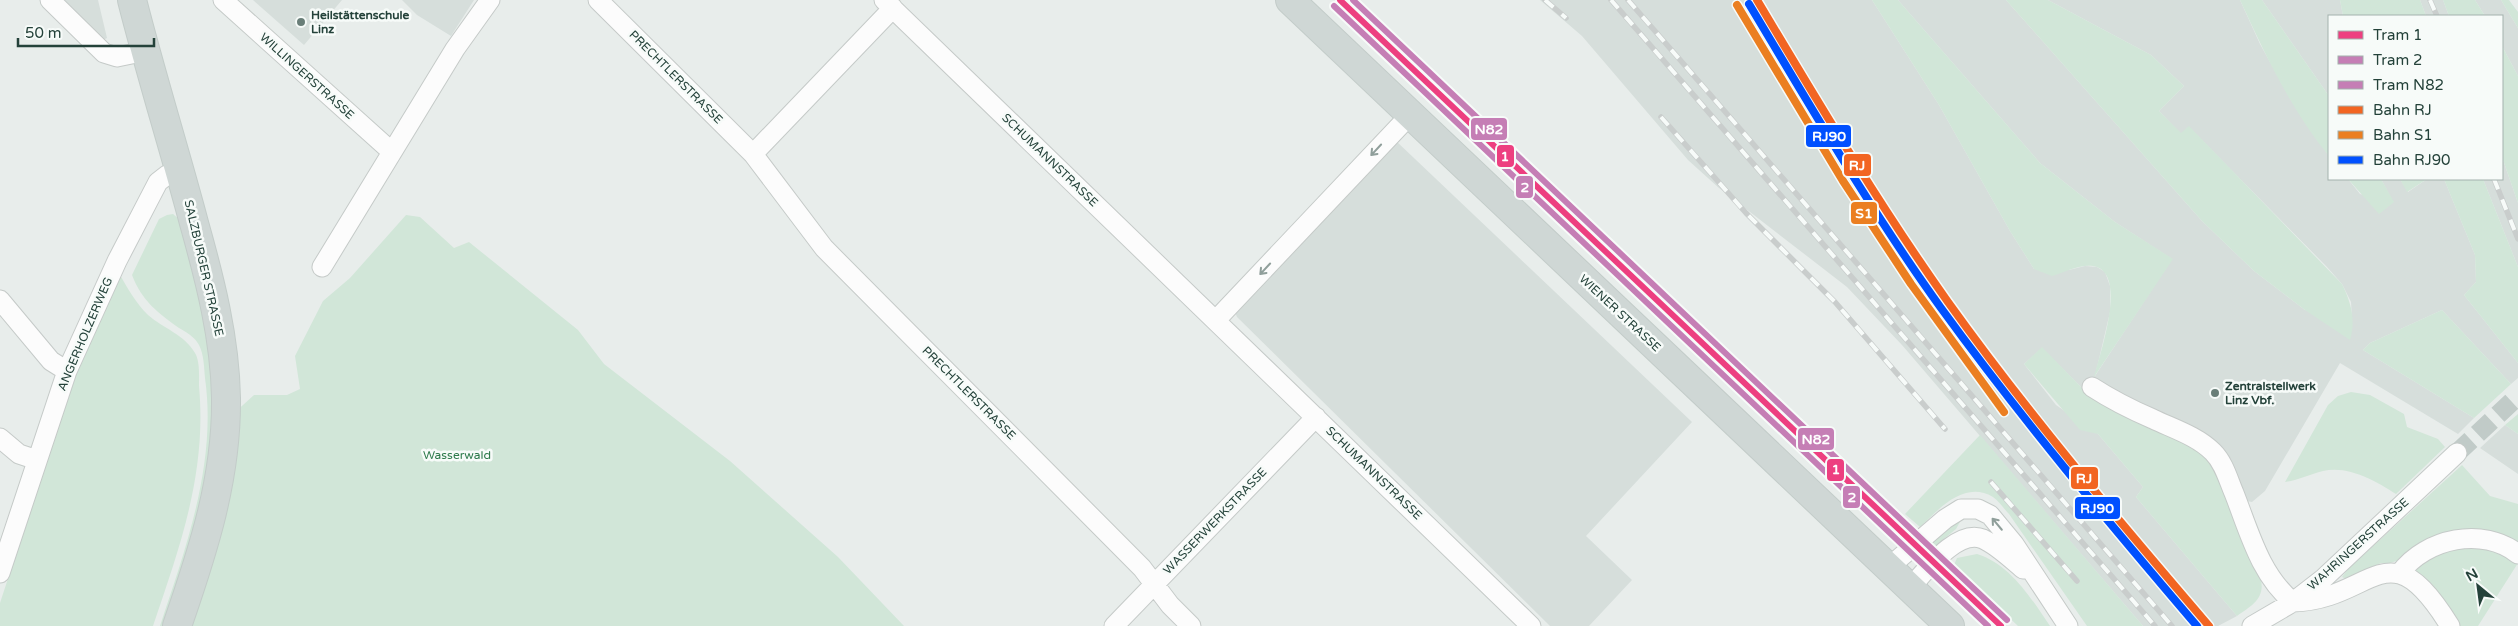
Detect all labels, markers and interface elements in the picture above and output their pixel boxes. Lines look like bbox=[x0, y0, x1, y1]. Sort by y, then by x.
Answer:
place label: Heilstättenschule Linz bbox=[311, 8, 409, 36]
scale bar bbox=[18, 15, 154, 47]
legend bbox=[2328, 15, 2503, 180]
marker: Heilstättenschule Linz bbox=[295, 16, 307, 28]
text: 50 m bbox=[25, 24, 62, 42]
text: Tram 1 bbox=[2373, 26, 2423, 44]
street label: PRECHTLERSTRASSE bbox=[626, 27, 726, 127]
street label: WILLINGERSTRASSE bbox=[257, 30, 357, 122]
text: Tram 2 bbox=[2373, 51, 2423, 69]
text: Tram N82 bbox=[2373, 76, 2444, 94]
text: Bahn RJ bbox=[2373, 101, 2432, 119]
street label: SCHUMANNSTRASSE bbox=[999, 111, 1101, 210]
line badge: N82 bbox=[1470, 117, 1508, 141]
text: N82 bbox=[1475, 121, 1504, 138]
line badge: RJ90 bbox=[1805, 124, 1852, 148]
text: Bahn S1 bbox=[2373, 126, 2433, 144]
text: RJ90 bbox=[1812, 128, 1846, 145]
one-way arrow bbox=[1370, 144, 1382, 157]
line badge: 1 bbox=[1496, 144, 1515, 168]
text: 1 bbox=[1501, 148, 1509, 165]
text: Bahn RJ90 bbox=[2373, 151, 2451, 169]
line badge: RJ bbox=[1843, 153, 1872, 177]
text: RJ bbox=[1849, 157, 1865, 174]
line badge: 2 bbox=[1515, 175, 1534, 199]
text: 2 bbox=[1521, 179, 1530, 196]
street label: SALZBURGER STRASSE bbox=[181, 198, 227, 338]
line badge: S1 bbox=[1850, 201, 1878, 225]
text: S1 bbox=[1855, 205, 1873, 222]
one-way arrow bbox=[1259, 262, 1271, 275]
street label: WIENER STRASSE bbox=[1576, 272, 1664, 355]
street label: ANGERHOLZERWEG bbox=[55, 275, 115, 393]
street label: PRECHTLERSTRASSE bbox=[919, 343, 1019, 443]
place label: Zentralstellwerk Linz Vbf. bbox=[2225, 379, 2316, 407]
marker: Zentralstellwerk Linz Vbf. bbox=[2209, 387, 2221, 399]
street label: SCHUMANNSTRASSE bbox=[1323, 424, 1425, 523]
line badge: N82 bbox=[1797, 427, 1835, 451]
text: N82 bbox=[1802, 431, 1831, 448]
park label: Wasserwald bbox=[423, 448, 491, 462]
line badge: 1 bbox=[1826, 458, 1845, 482]
text: 1 bbox=[1832, 461, 1840, 478]
street label: WASSERWERKSTRASSE bbox=[1160, 465, 1270, 577]
line badge: RJ bbox=[2070, 466, 2099, 490]
text: RJ bbox=[2076, 470, 2092, 487]
line badge: 2 bbox=[1842, 485, 1861, 509]
text: 2 bbox=[1848, 489, 1857, 506]
street label: WAHRINGERSTRASSE bbox=[2305, 495, 2412, 593]
line badge: RJ90 bbox=[2074, 496, 2121, 520]
text: RJ90 bbox=[2080, 500, 2114, 517]
one-way arrow bbox=[1992, 518, 2003, 531]
north arrow bbox=[2453, 561, 2503, 611]
text: N bbox=[2463, 565, 2481, 585]

